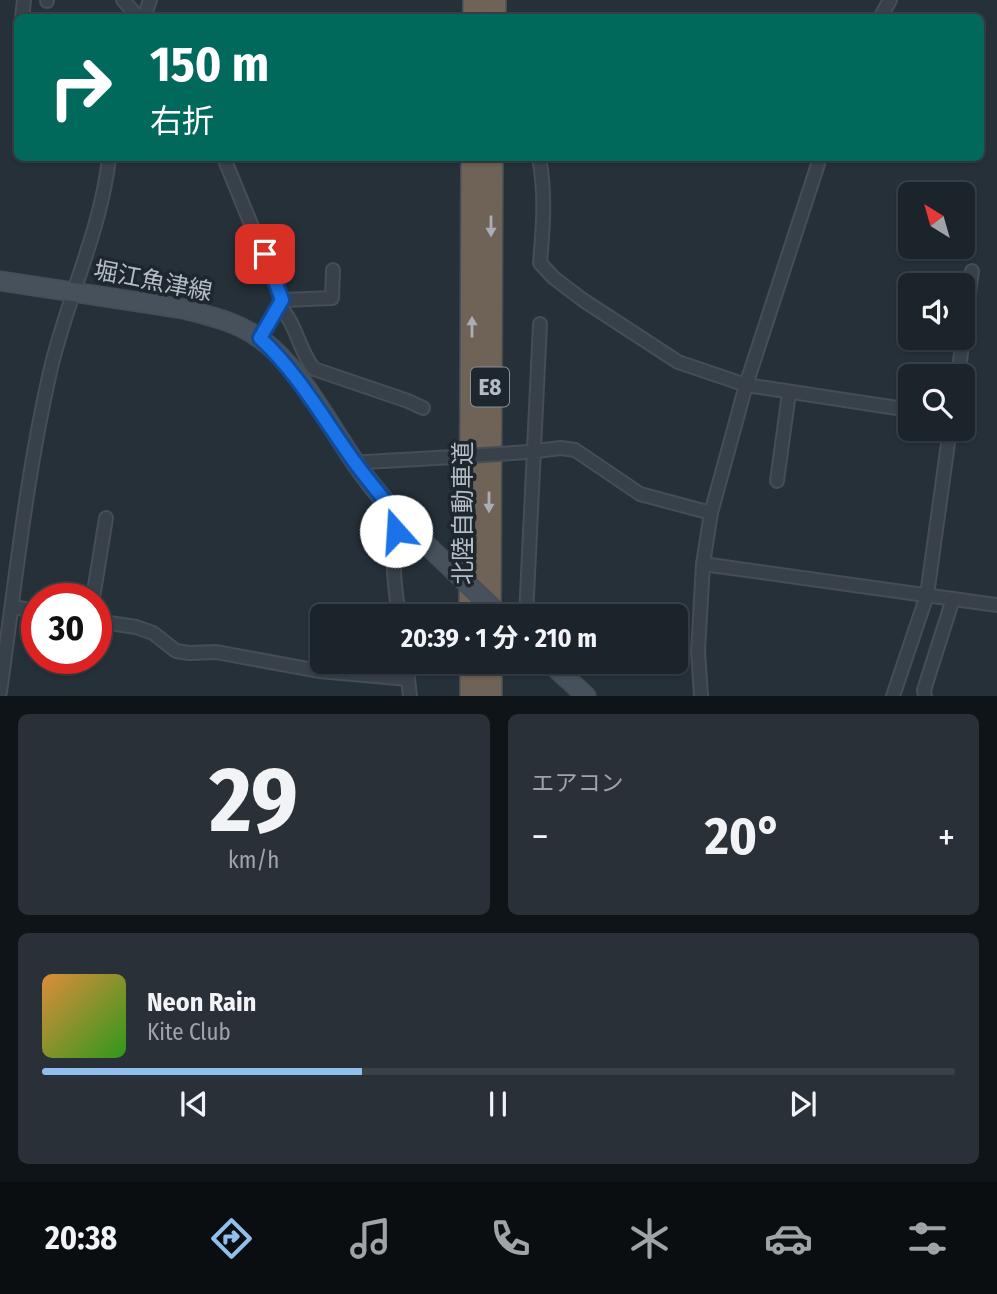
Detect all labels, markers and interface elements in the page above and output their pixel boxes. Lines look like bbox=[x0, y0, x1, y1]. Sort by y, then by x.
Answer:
text: 150 m bbox=[150, 35, 269, 94]
icon: right bbox=[35, 42, 126, 133]
text: 右折 bbox=[150, 102, 214, 140]
north arrow bbox=[898, 182, 975, 259]
map controls bbox=[898, 182, 975, 441]
one-way arrow bbox=[485, 215, 497, 237]
pin bbox=[235, 224, 295, 284]
icon: arrive bbox=[246, 235, 284, 273]
street label: 堀江魚津線 bbox=[91, 256, 215, 306]
button: sound bbox=[898, 273, 975, 350]
one-way arrow bbox=[466, 316, 478, 338]
button: search bbox=[898, 364, 975, 441]
road number: E8 bbox=[471, 368, 509, 406]
street label: 北陸自動車道 bbox=[449, 441, 477, 585]
one-way arrow bbox=[483, 491, 495, 513]
position arrow bbox=[359, 494, 433, 568]
speed limit sign: 30 bbox=[21, 583, 112, 674]
text: 20:39 · 1 分 · 210 m bbox=[401, 623, 597, 654]
text: 29 bbox=[209, 746, 298, 855]
text: エアコン bbox=[532, 769, 624, 797]
text: 20° bbox=[705, 805, 782, 868]
text: − bbox=[532, 814, 549, 860]
text: + bbox=[938, 814, 955, 860]
text: km/h bbox=[228, 846, 279, 874]
text: Neon Rain bbox=[147, 987, 256, 1018]
text: Kite Club bbox=[147, 1018, 231, 1046]
icon: previous bbox=[175, 1085, 213, 1123]
icon: pause bbox=[479, 1085, 517, 1123]
icon: next bbox=[784, 1085, 822, 1123]
icon: directions bbox=[207, 1214, 256, 1263]
icon: music bbox=[346, 1214, 395, 1263]
icon: phone bbox=[486, 1214, 535, 1263]
icon: climate bbox=[625, 1214, 674, 1263]
icon: car bbox=[764, 1214, 813, 1263]
icon: filters bbox=[903, 1214, 952, 1263]
text: 20:38 bbox=[45, 1219, 117, 1257]

